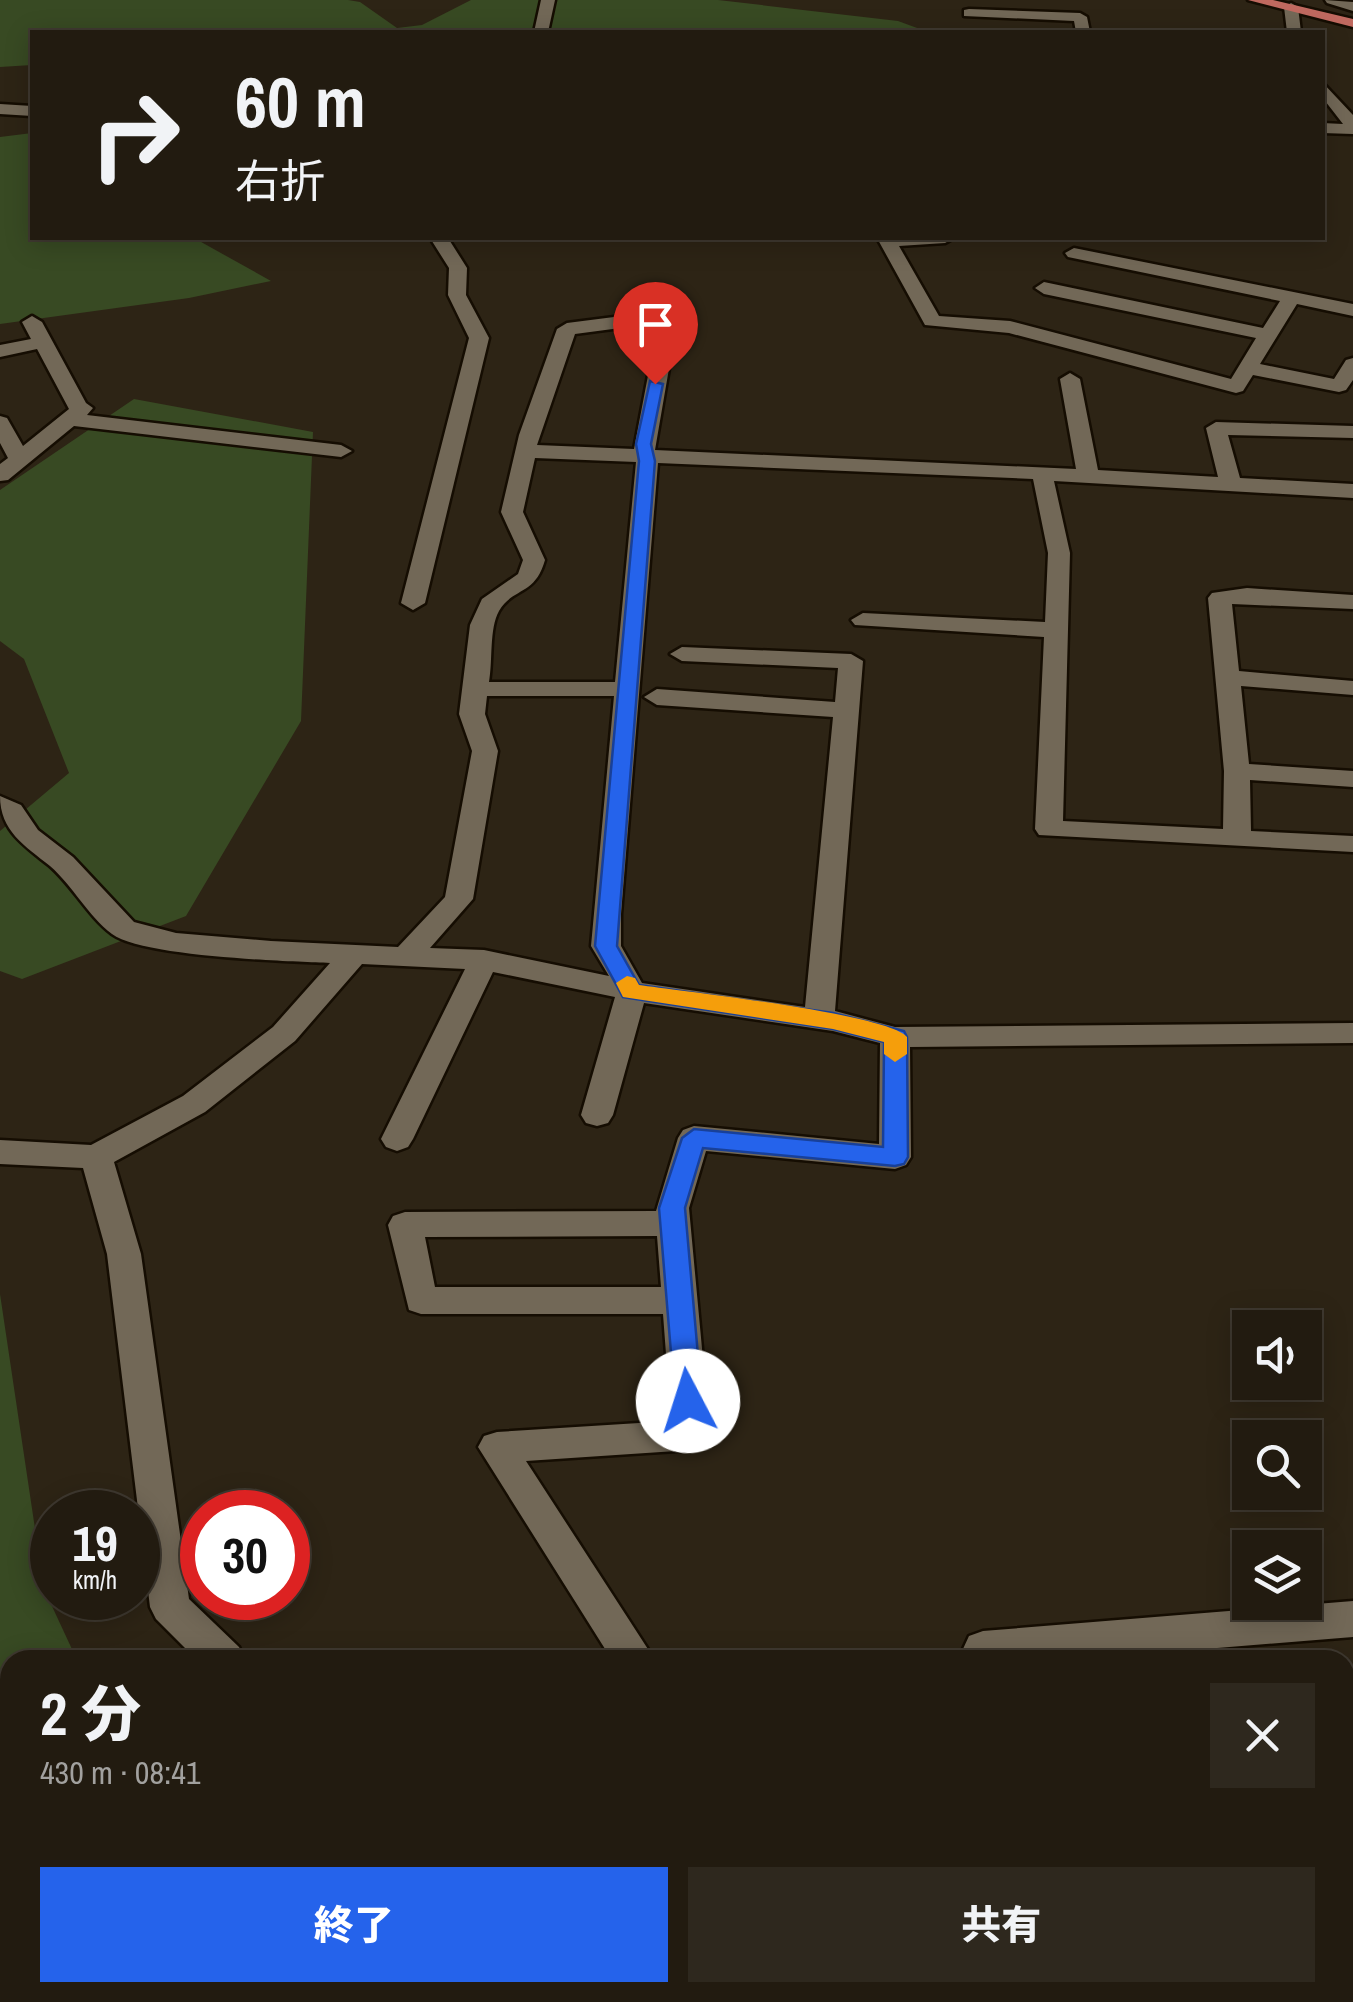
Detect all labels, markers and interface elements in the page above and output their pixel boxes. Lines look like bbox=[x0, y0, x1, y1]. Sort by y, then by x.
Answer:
text: 60 m bbox=[235, 55, 366, 149]
icon: right bbox=[70, 70, 200, 200]
text: 右折 bbox=[235, 150, 325, 211]
pin bbox=[613, 282, 698, 385]
icon: arrive bbox=[628, 297, 683, 352]
map controls bbox=[1232, 1310, 1322, 1620]
button: sound bbox=[1232, 1310, 1322, 1400]
position arrow bbox=[636, 1349, 740, 1453]
button: search bbox=[1232, 1420, 1322, 1510]
speed limit sign: 30 bbox=[180, 1490, 310, 1620]
text: 19 bbox=[72, 1509, 118, 1577]
button: layers bbox=[1232, 1530, 1322, 1620]
text: km/h bbox=[73, 1563, 117, 1597]
text: 2 分 bbox=[40, 1673, 141, 1754]
button: close bbox=[1210, 1683, 1315, 1788]
text: 430 m · 08:41 bbox=[40, 1751, 200, 1794]
button: 終了 bbox=[40, 1867, 668, 1982]
button: 共有 bbox=[688, 1867, 1315, 1982]

